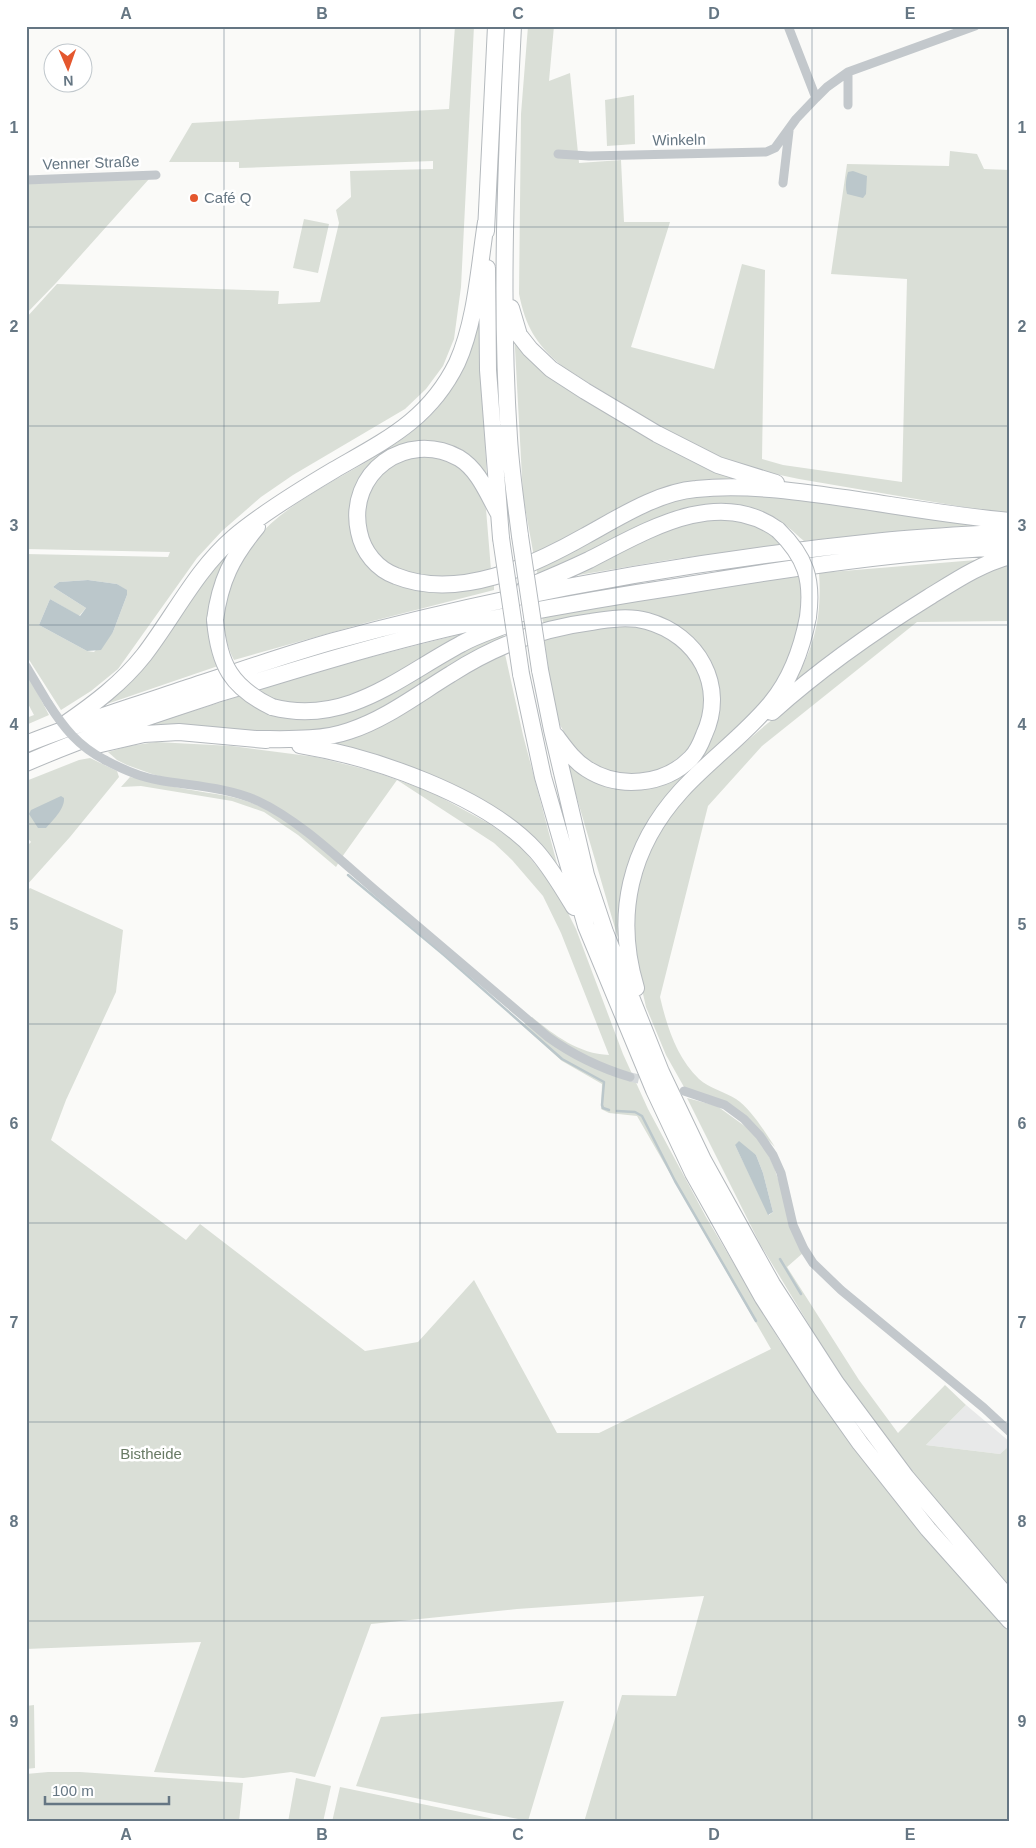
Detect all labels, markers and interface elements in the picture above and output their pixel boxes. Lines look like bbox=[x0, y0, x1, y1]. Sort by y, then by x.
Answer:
text: A bbox=[120, 5, 132, 22]
text: B bbox=[316, 5, 328, 22]
text: C bbox=[512, 5, 524, 22]
text: D bbox=[708, 5, 720, 22]
text: E bbox=[905, 5, 916, 22]
north arrow bbox=[42, 42, 92, 92]
text: N bbox=[63, 73, 74, 89]
text: 1 bbox=[10, 119, 19, 136]
text: 1 bbox=[1018, 119, 1027, 136]
street label: Winkeln bbox=[652, 131, 706, 148]
street label: Venner Straße bbox=[42, 152, 140, 173]
place label: Café Q bbox=[204, 189, 252, 206]
marker: Café Q bbox=[188, 192, 200, 204]
text: 2 bbox=[10, 318, 19, 335]
text: 2 bbox=[1018, 318, 1027, 335]
text: 3 bbox=[10, 517, 19, 534]
text: 3 bbox=[1018, 517, 1027, 534]
text: 4 bbox=[10, 716, 19, 733]
text: 4 bbox=[1018, 716, 1027, 733]
text: 5 bbox=[10, 916, 19, 933]
text: 5 bbox=[1018, 916, 1027, 933]
text: 6 bbox=[10, 1115, 19, 1132]
text: 6 bbox=[1018, 1115, 1027, 1132]
text: 7 bbox=[10, 1314, 19, 1331]
text: 7 bbox=[1018, 1314, 1027, 1331]
park label: Bistheide bbox=[120, 1445, 182, 1462]
text: 8 bbox=[10, 1513, 19, 1530]
text: 8 bbox=[1018, 1513, 1027, 1530]
text: 9 bbox=[10, 1713, 19, 1730]
text: 9 bbox=[1018, 1713, 1027, 1730]
scale bar bbox=[45, 1773, 169, 1805]
text: 100 m bbox=[52, 1782, 94, 1799]
text: A bbox=[120, 1826, 132, 1843]
text: B bbox=[316, 1826, 328, 1843]
text: C bbox=[512, 1826, 524, 1843]
text: D bbox=[708, 1826, 720, 1843]
text: E bbox=[905, 1826, 916, 1843]

